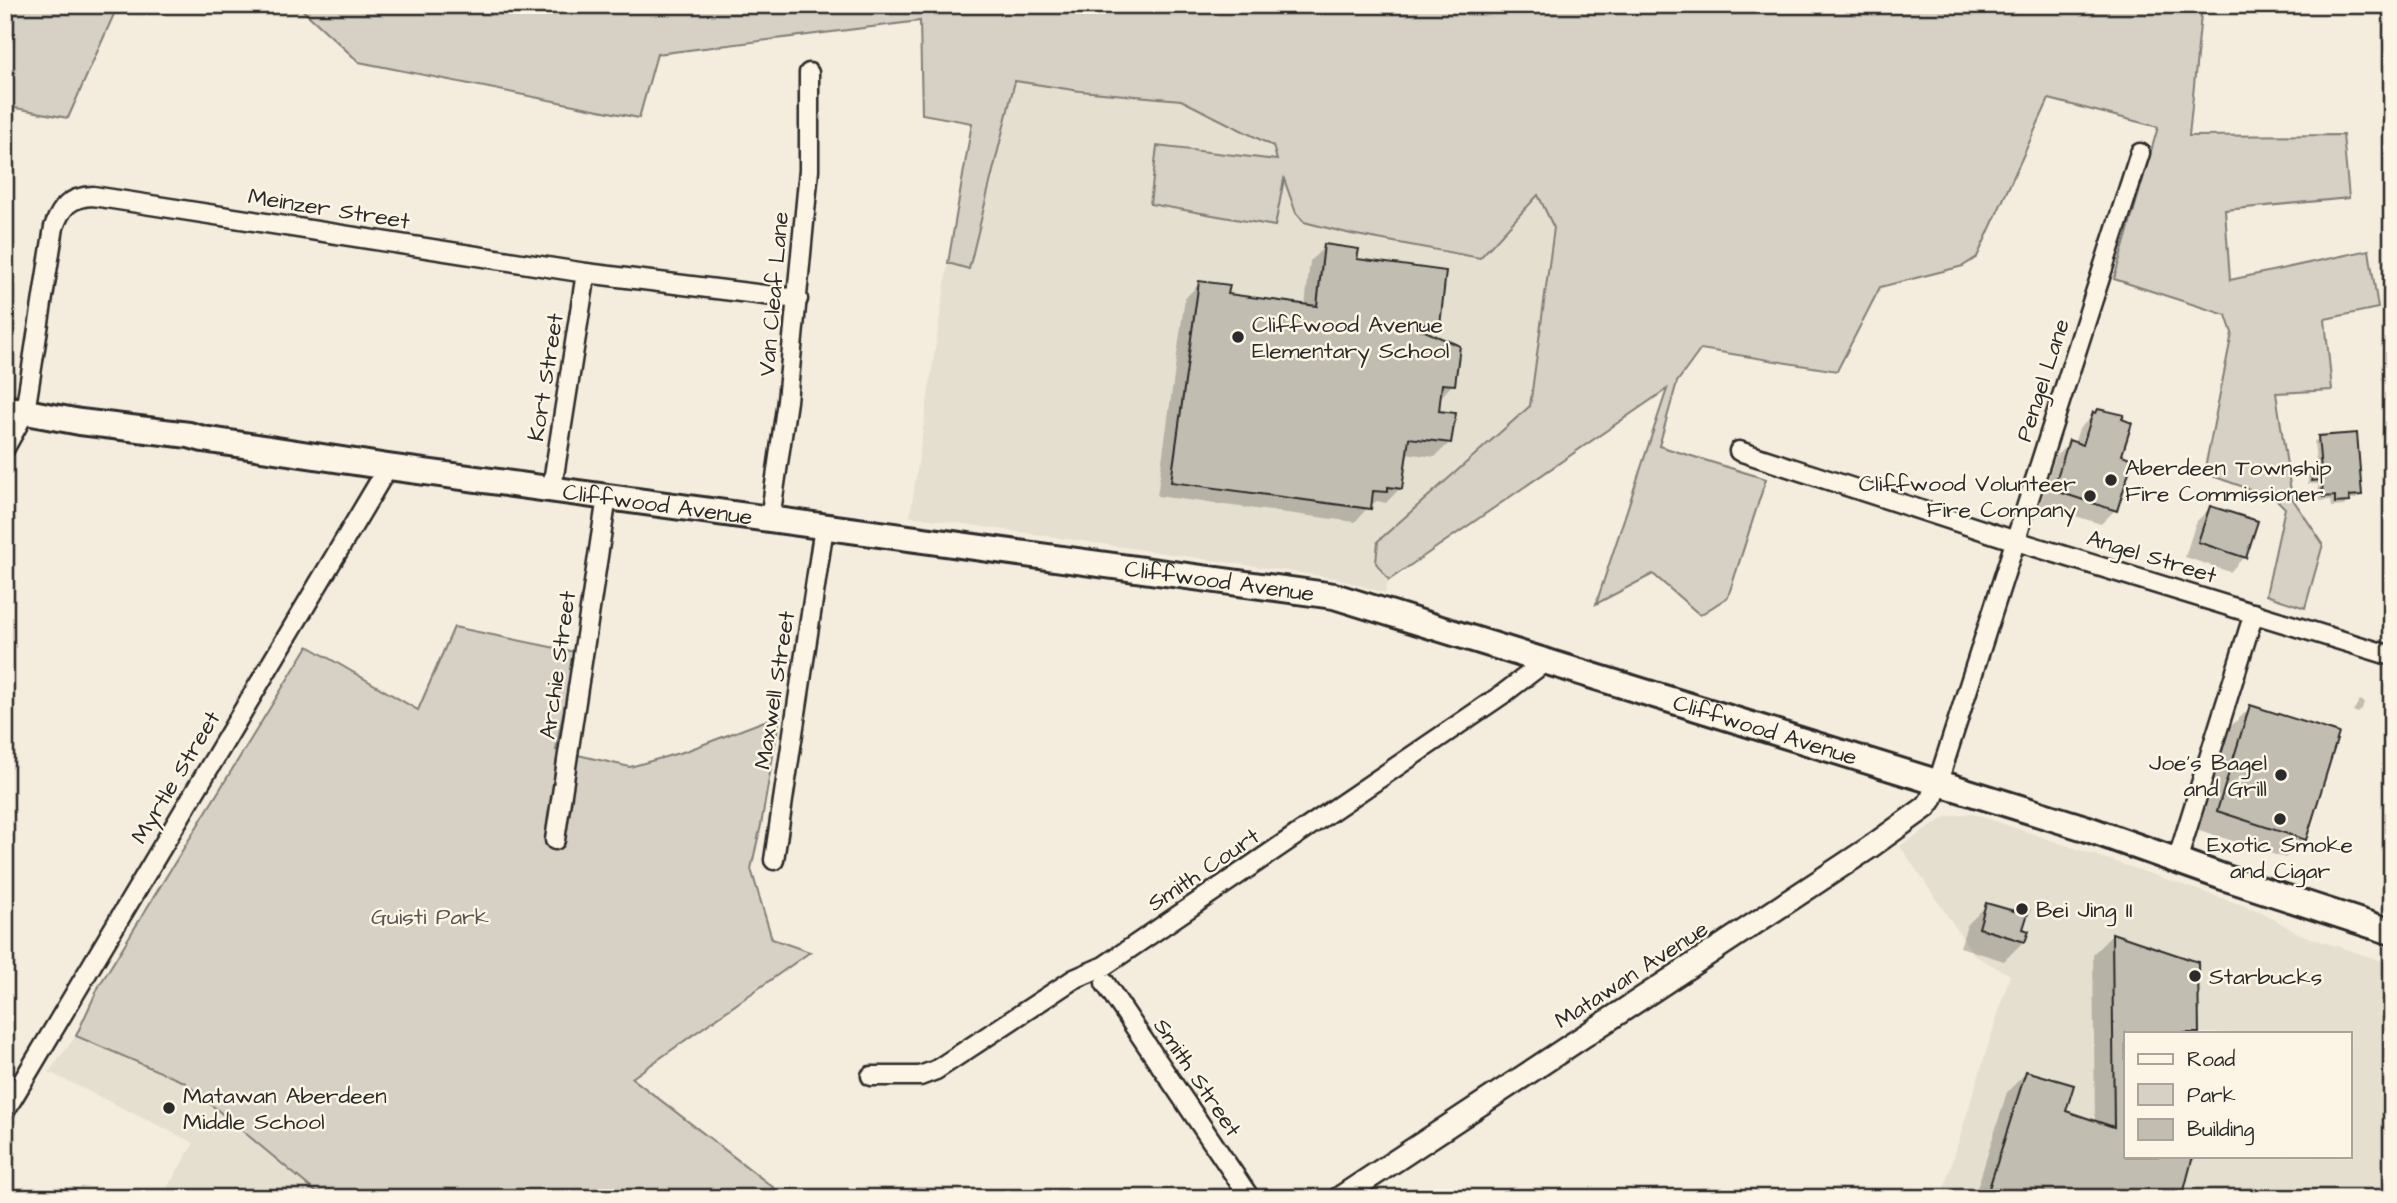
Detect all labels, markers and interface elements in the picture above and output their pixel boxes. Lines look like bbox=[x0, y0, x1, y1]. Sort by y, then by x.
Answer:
street label: Meinzer Street bbox=[246, 180, 413, 238]
street label: Van Cleaf Lane bbox=[751, 210, 797, 378]
place label: Cliffwood Avenue Elementary School bbox=[1252, 309, 1449, 368]
street label: Kort Street bbox=[520, 310, 572, 443]
street label: Pengel Lane bbox=[2008, 315, 2079, 446]
marker: Cliffwood Avenue Elementary School bbox=[1230, 329, 1246, 345]
place label: Aberdeen Township Fire Commissioner bbox=[2125, 452, 2332, 510]
place label: Cliffwood Volunteer Fire Company bbox=[1859, 468, 2076, 527]
marker: Aberdeen Township Fire Commissioner bbox=[2103, 472, 2119, 488]
street label: Cliffwood Avenue bbox=[561, 476, 754, 534]
marker: Cliffwood Volunteer Fire Company bbox=[2082, 488, 2098, 504]
street label: Angel Street bbox=[2083, 522, 2221, 593]
street label: Cliffwood Avenue bbox=[1123, 553, 1316, 610]
street label: Archie Street bbox=[532, 588, 584, 741]
street label: Maxwell Street bbox=[747, 608, 803, 772]
street label: Cliffwood Avenue bbox=[1669, 687, 1861, 774]
street label: Myrtle Street bbox=[124, 704, 229, 850]
place label: Joe's Bagel and Grill bbox=[2149, 747, 2267, 805]
marker: Joe's Bagel and Grill bbox=[2273, 767, 2289, 783]
marker: Exotic Smoke and Cigar bbox=[2272, 811, 2288, 827]
street label: Smith Court bbox=[1141, 820, 1267, 919]
place label: Exotic Smoke and Cigar bbox=[2207, 829, 2353, 888]
place label: Bei Jing II bbox=[2036, 894, 2133, 927]
park label: Guisti Park bbox=[371, 901, 489, 933]
marker: Bei Jing II bbox=[2014, 901, 2030, 917]
street label: Matawan Avenue bbox=[1548, 913, 1715, 1037]
place label: Starbucks bbox=[2209, 961, 2322, 993]
marker: Starbucks bbox=[2187, 968, 2203, 984]
street label: Smith Street bbox=[1146, 1012, 1249, 1144]
legend bbox=[2124, 1032, 2352, 1158]
text: Road bbox=[2187, 1045, 2235, 1074]
place label: Matawan Aberdeen Middle School bbox=[183, 1080, 387, 1138]
text: Park bbox=[2187, 1081, 2236, 1110]
marker: Matawan Aberdeen Middle School bbox=[161, 1100, 177, 1116]
text: Building bbox=[2187, 1115, 2255, 1146]

